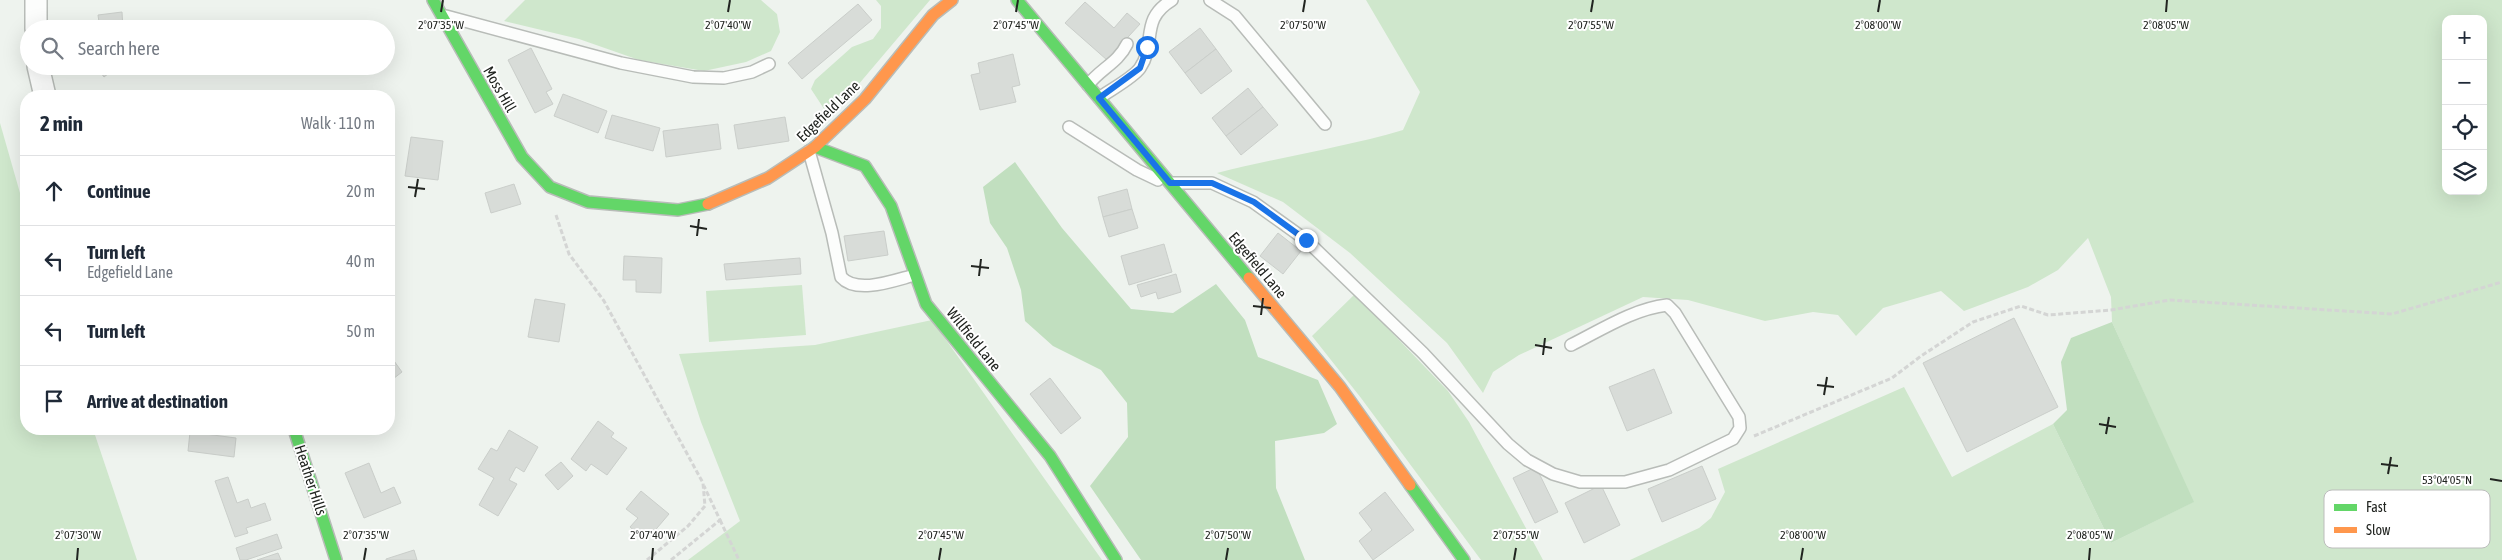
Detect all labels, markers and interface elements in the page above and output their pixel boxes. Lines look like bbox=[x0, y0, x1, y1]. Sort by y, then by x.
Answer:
map controls bbox=[2442, 15, 2487, 195]
button: + bbox=[2442, 15, 2487, 60]
text: 2°07'35"W bbox=[418, 18, 464, 32]
text: 2°07'40"W bbox=[705, 18, 751, 32]
text: 2°07'45"W bbox=[993, 18, 1039, 32]
text: 2°07'50"W bbox=[1280, 18, 1326, 32]
text: 2°07'55"W bbox=[1568, 18, 1614, 32]
text: 2°08'00"W bbox=[1855, 18, 1901, 32]
text: 2°08'05"W bbox=[2143, 18, 2189, 32]
search box bbox=[20, 20, 395, 75]
icon: search bbox=[38, 34, 66, 62]
route start bbox=[1136, 36, 1159, 59]
text: Search here bbox=[78, 37, 160, 59]
button: − bbox=[2442, 60, 2487, 105]
street label: Moss Hill bbox=[480, 63, 520, 115]
street label: Edgefield Lane bbox=[793, 77, 863, 145]
button: locate bbox=[2442, 105, 2487, 150]
text: 2 min bbox=[40, 111, 83, 135]
text: Walk · 110 m bbox=[301, 114, 375, 132]
button: layers bbox=[2442, 150, 2487, 195]
icon: ahead bbox=[40, 177, 68, 205]
text: Continue bbox=[87, 180, 151, 202]
text: 20 m bbox=[346, 182, 375, 200]
street label: Edgefield Lane bbox=[1226, 229, 1291, 302]
route end bbox=[1295, 229, 1318, 252]
text: Turn left bbox=[87, 241, 145, 263]
icon: left bbox=[40, 247, 68, 275]
text: 40 m bbox=[346, 252, 375, 270]
text: Edgefield Lane bbox=[87, 263, 173, 281]
street label: Willfield Lane bbox=[943, 304, 1005, 374]
icon: left bbox=[40, 317, 68, 345]
text: Turn left bbox=[87, 320, 145, 342]
text: 50 m bbox=[346, 322, 375, 340]
icon: arrive bbox=[40, 387, 68, 415]
text: Arrive at destination bbox=[87, 390, 228, 412]
street label: Heather Hills bbox=[292, 443, 330, 517]
text: 53°04'05"N bbox=[2422, 473, 2472, 487]
legend bbox=[2324, 490, 2490, 548]
text: Fast bbox=[2366, 499, 2387, 515]
text: Slow bbox=[2366, 522, 2391, 538]
text: 2°07'30"W bbox=[55, 528, 101, 542]
text: 2°07'35"W bbox=[343, 528, 389, 542]
text: 2°07'40"W bbox=[630, 528, 676, 542]
text: 2°07'45"W bbox=[918, 528, 964, 542]
text: 2°07'50"W bbox=[1205, 528, 1251, 542]
text: 2°07'55"W bbox=[1493, 528, 1539, 542]
text: 2°08'00"W bbox=[1780, 528, 1826, 542]
text: 2°08'05"W bbox=[2067, 528, 2113, 542]

